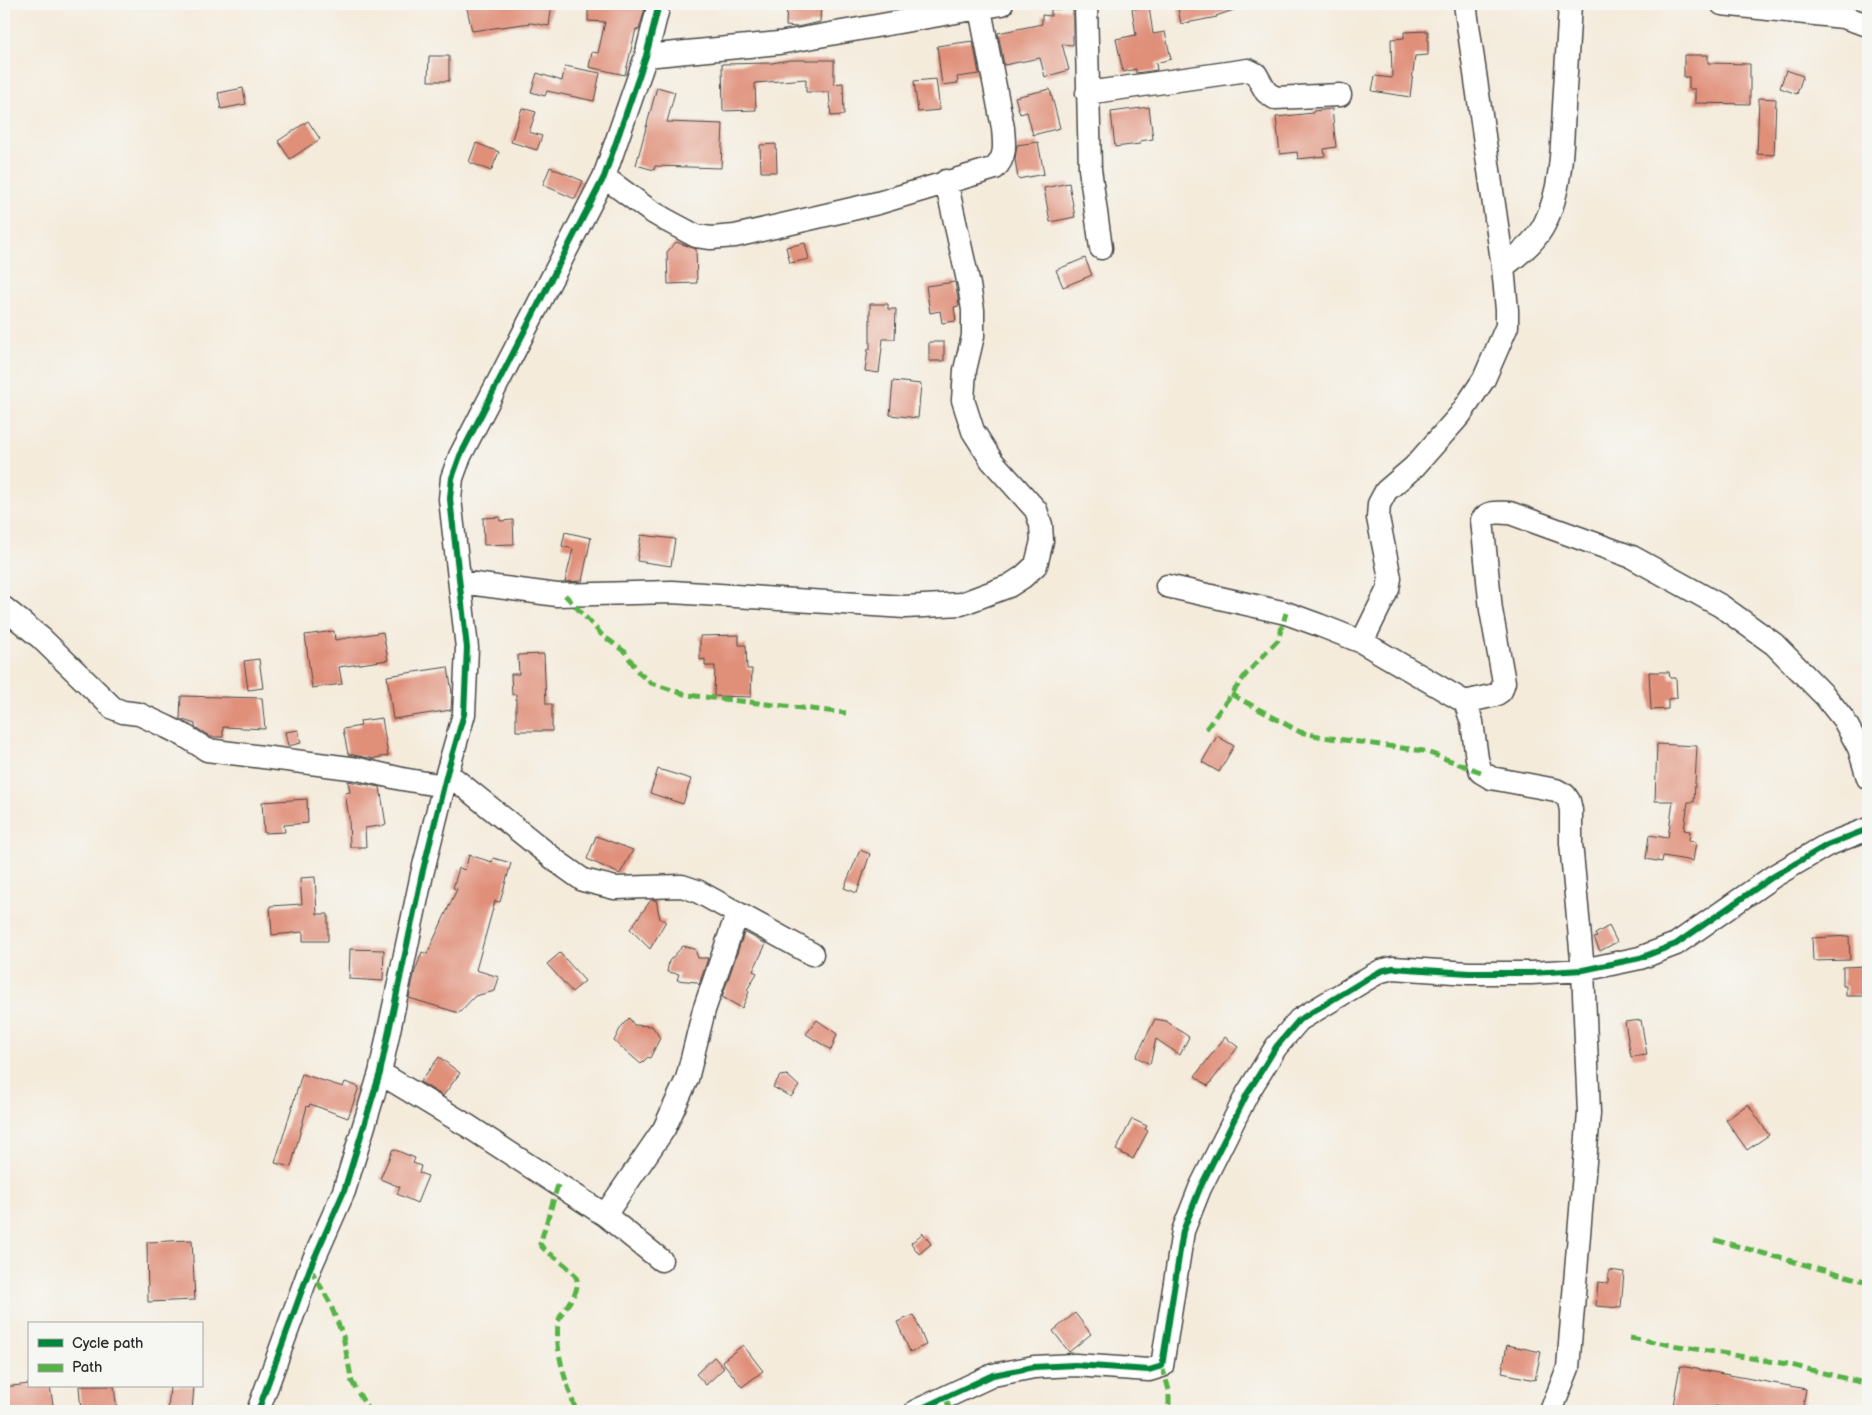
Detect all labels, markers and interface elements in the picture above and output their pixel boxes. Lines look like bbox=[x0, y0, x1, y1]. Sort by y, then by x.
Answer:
legend bbox=[28, 1322, 202, 1388]
text: Cycle path bbox=[72, 1334, 143, 1353]
text: Path bbox=[72, 1358, 102, 1377]

